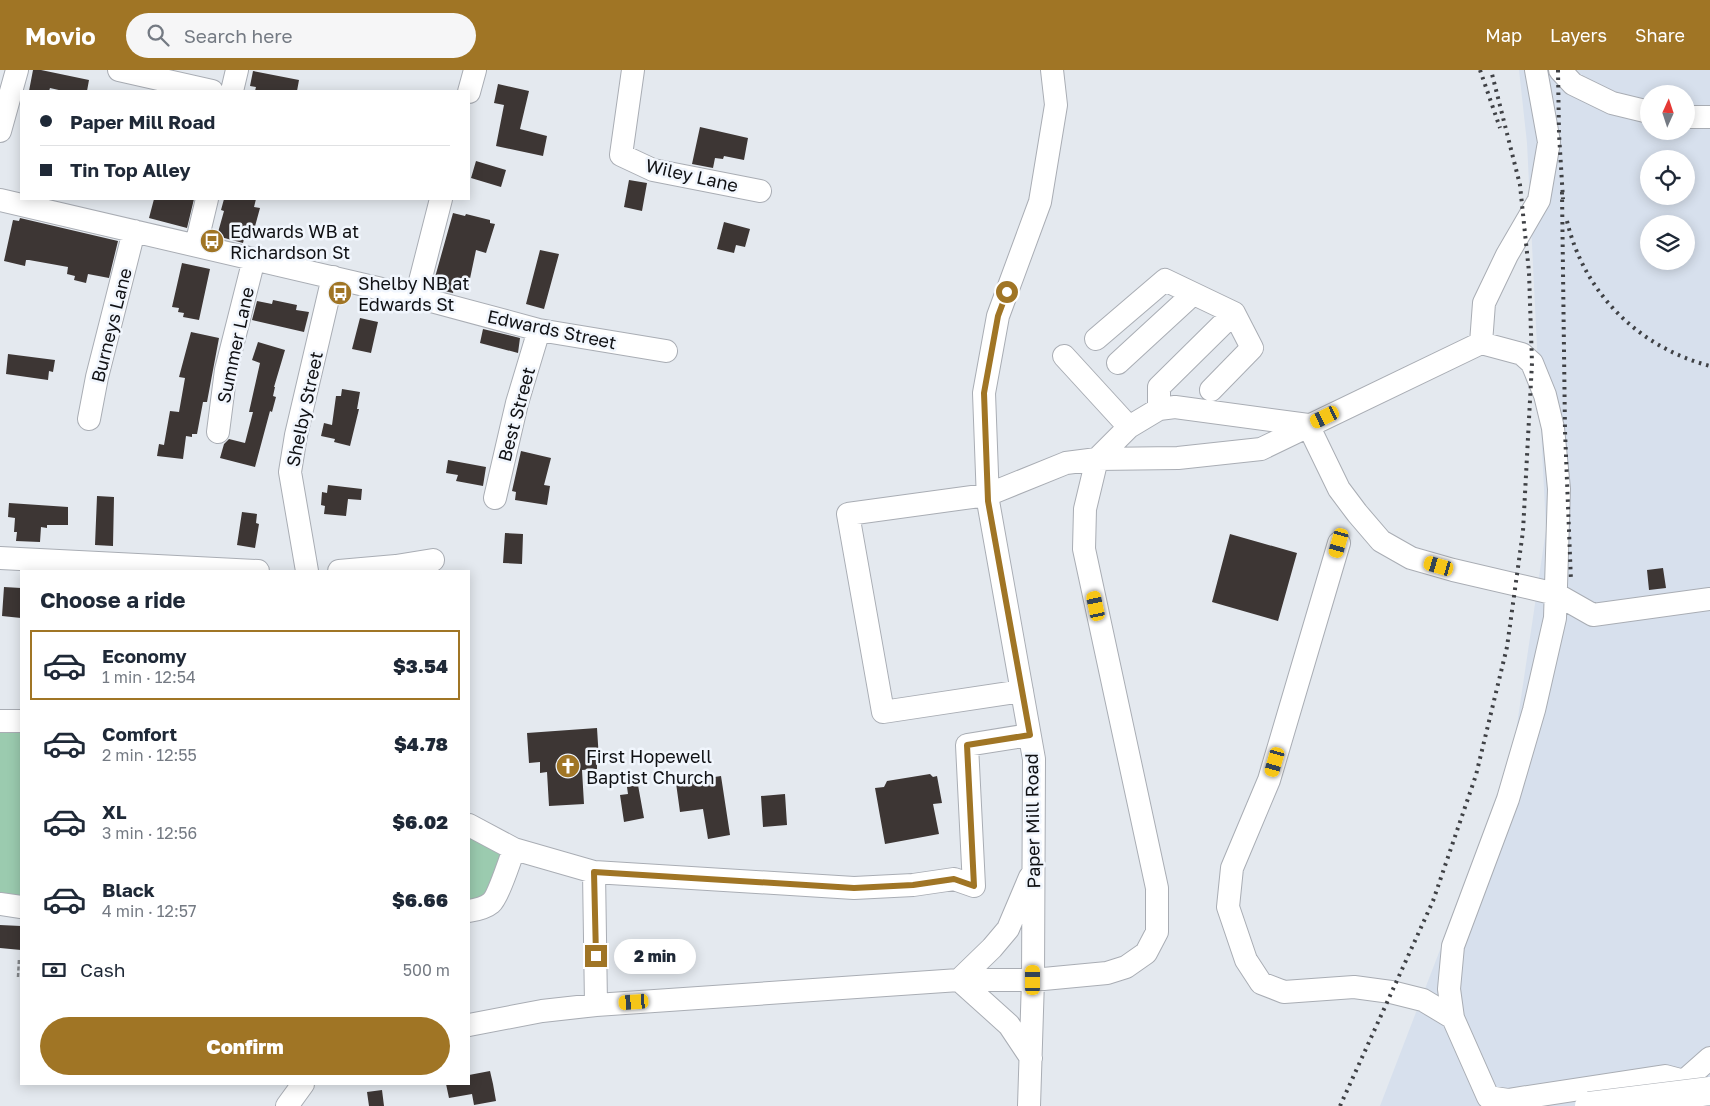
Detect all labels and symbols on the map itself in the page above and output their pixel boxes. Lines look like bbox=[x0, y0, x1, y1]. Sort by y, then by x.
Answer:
north arrow bbox=[1640, 85, 1695, 140]
street label: Wiley Lane bbox=[644, 154, 740, 196]
place label: Edwards WB at Richardson St bbox=[230, 220, 359, 263]
bus stop icon: Edwards WB at Richardson St bbox=[199, 228, 225, 254]
street label: Burneys Lane bbox=[86, 265, 136, 385]
place label: Shelby NB at Edwards St bbox=[358, 272, 470, 315]
bus stop icon: Shelby NB at Edwards St bbox=[327, 280, 353, 306]
route start bbox=[996, 281, 1018, 303]
street label: Summer Lane bbox=[212, 285, 258, 405]
street label: Edwards Street bbox=[485, 305, 619, 353]
street label: Shelby Street bbox=[281, 349, 327, 469]
street label: Best Street bbox=[493, 364, 539, 464]
car bbox=[1308, 404, 1341, 430]
car bbox=[1327, 527, 1350, 559]
car bbox=[1422, 555, 1455, 577]
car bbox=[1085, 590, 1106, 622]
place label: First Hopewell Baptist Church bbox=[586, 745, 714, 788]
car bbox=[1263, 746, 1286, 778]
church icon: First Hopewell Baptist Church bbox=[555, 753, 581, 779]
street label: Paper Mill Road bbox=[1020, 753, 1044, 889]
callout: 2 min bbox=[614, 938, 696, 974]
route end bbox=[585, 945, 607, 967]
car bbox=[1025, 965, 1040, 995]
car bbox=[618, 993, 649, 1011]

